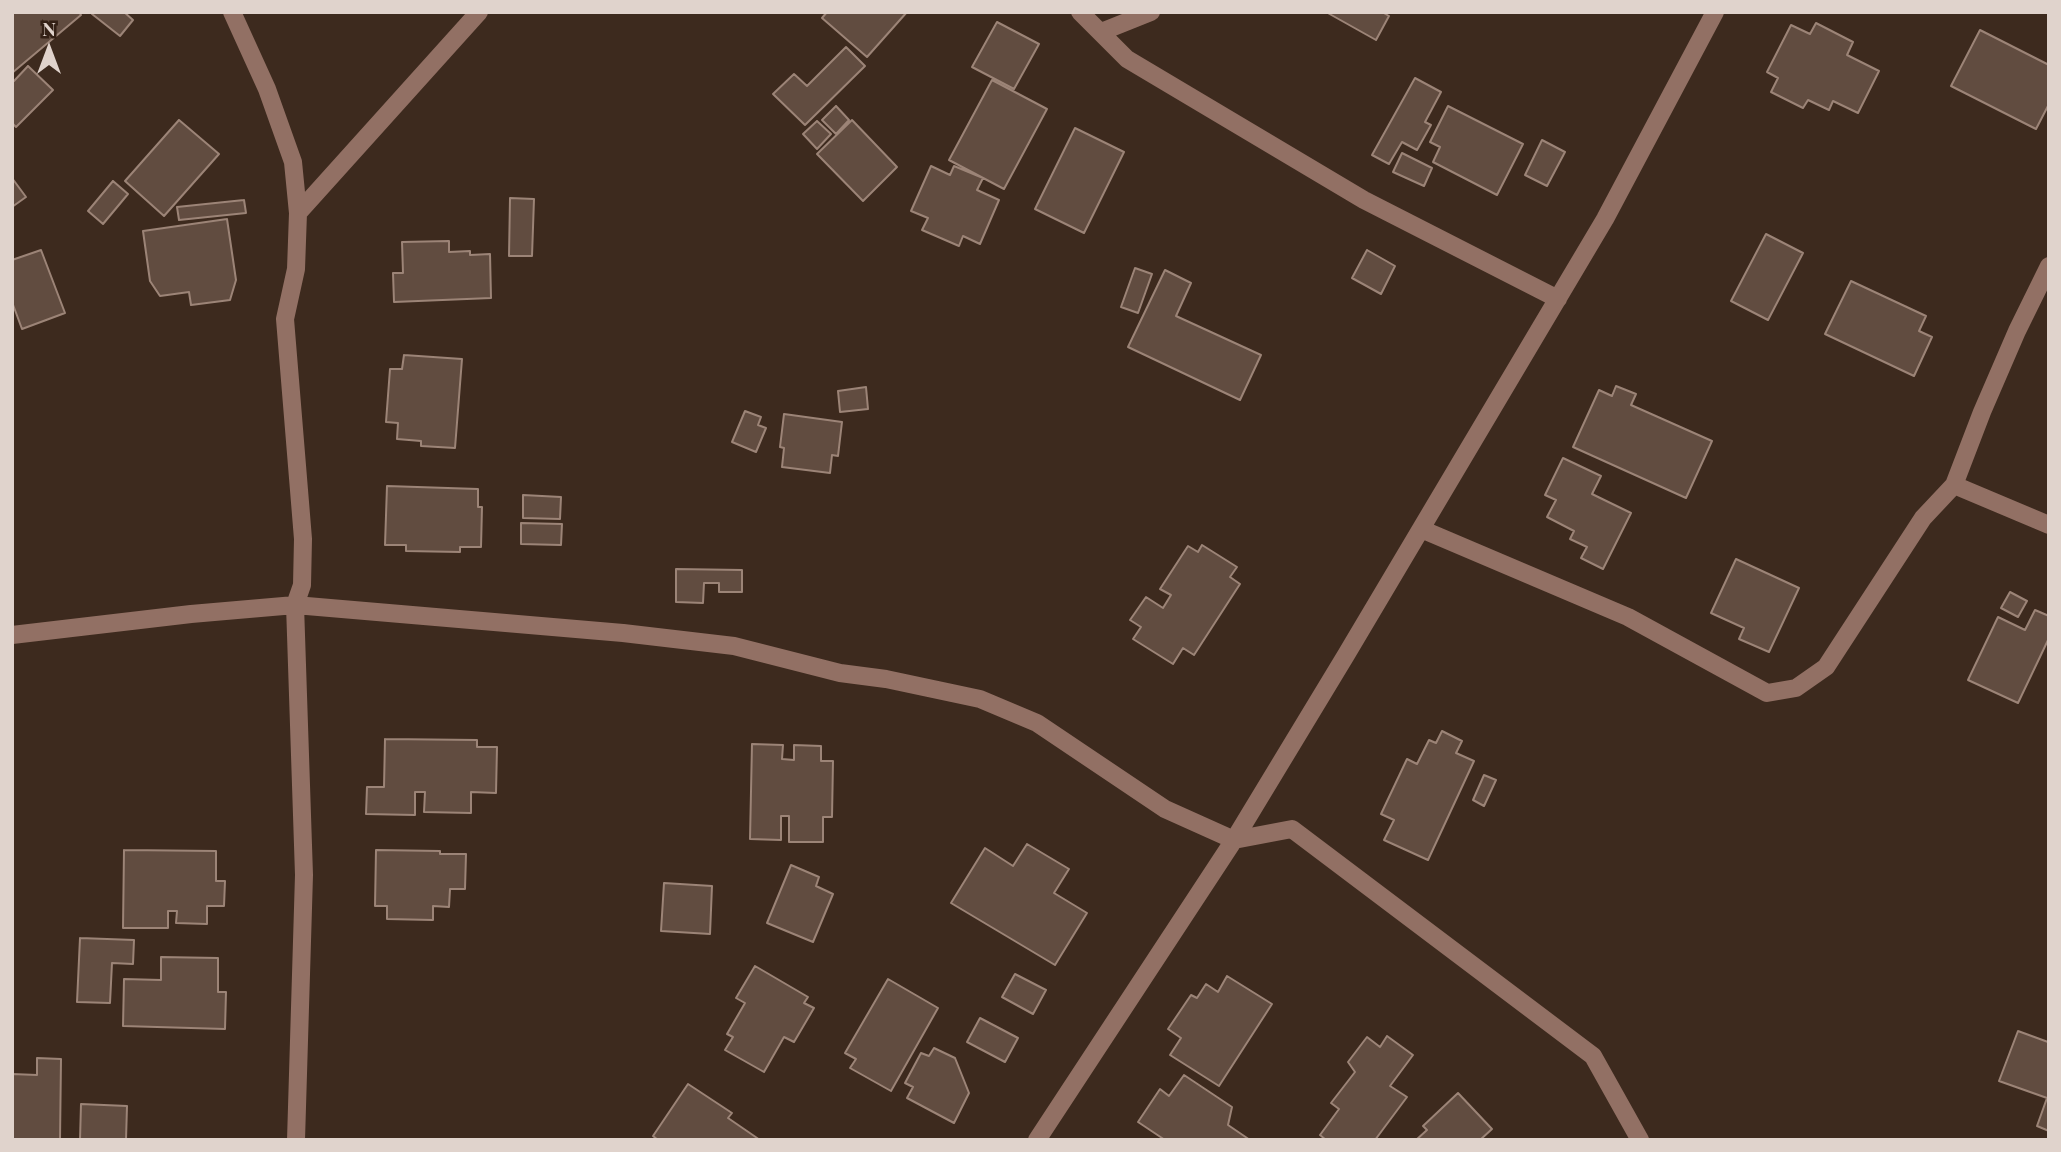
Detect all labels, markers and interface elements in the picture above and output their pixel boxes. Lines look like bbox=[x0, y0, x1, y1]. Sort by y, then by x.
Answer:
north arrow bbox=[14, 14, 84, 84]
text: N bbox=[42, 15, 56, 41]

